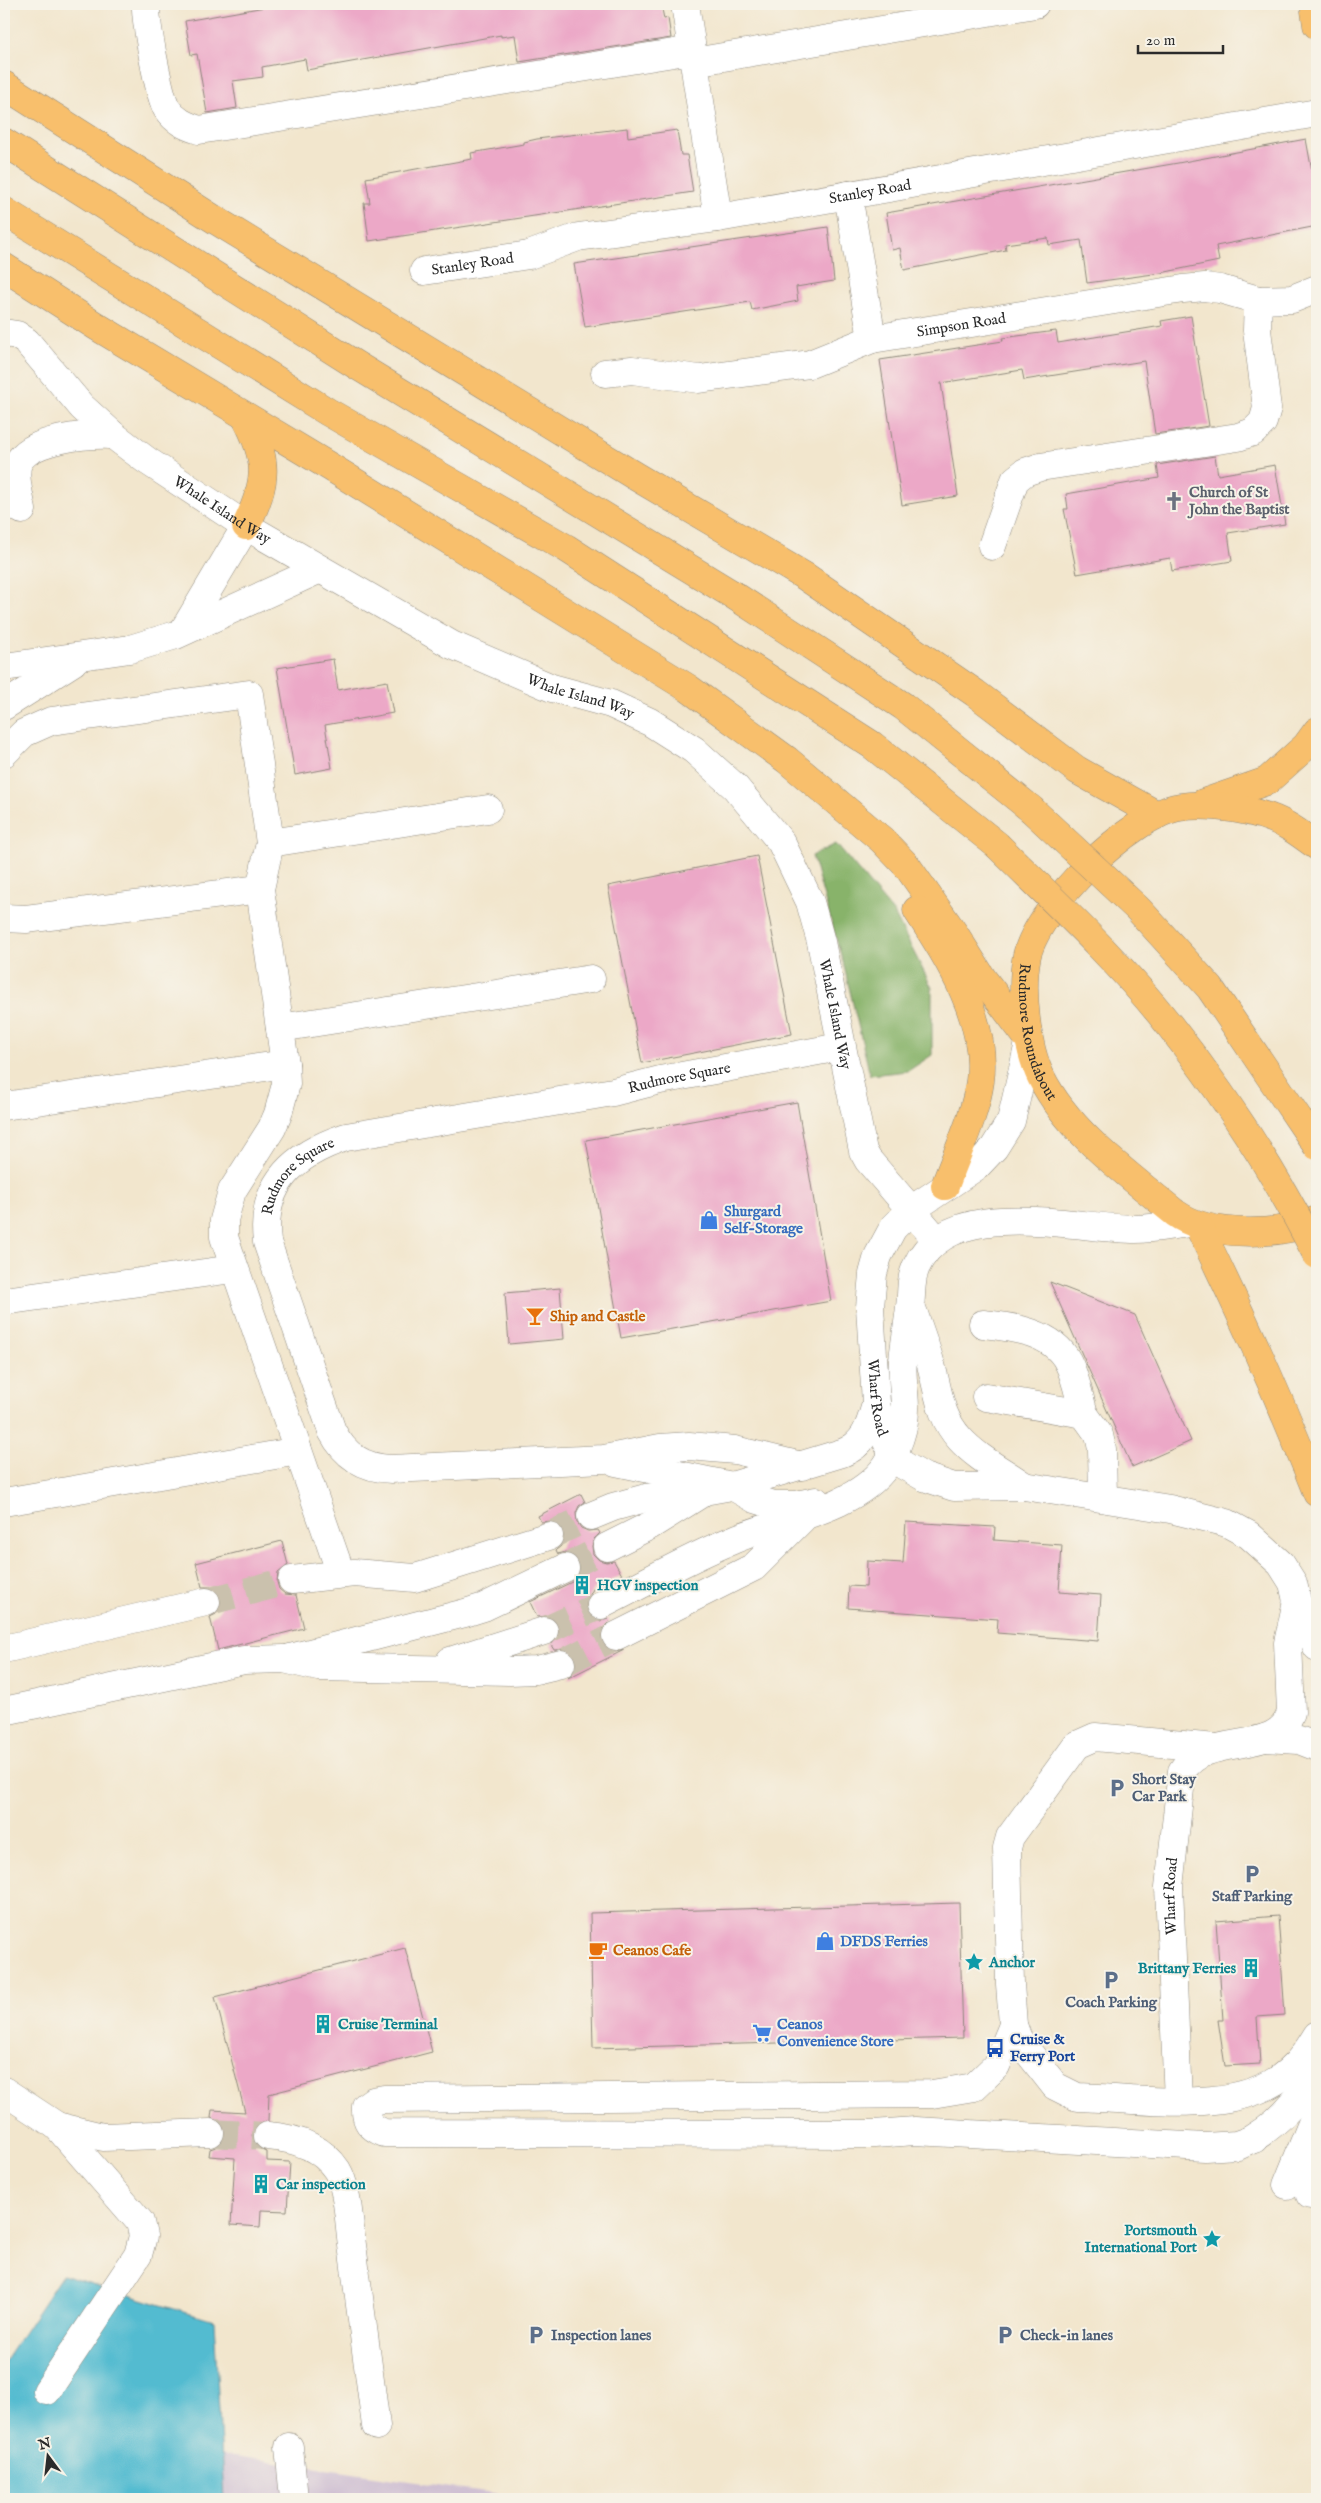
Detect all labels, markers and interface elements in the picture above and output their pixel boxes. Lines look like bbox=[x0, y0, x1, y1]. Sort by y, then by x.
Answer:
scale bar bbox=[1138, 22, 1224, 54]
text: 20 m bbox=[1146, 31, 1176, 50]
street label: Stanley Road bbox=[828, 175, 913, 208]
street label: Stanley Road bbox=[430, 248, 516, 279]
street label: Simpson Road bbox=[915, 308, 1008, 341]
street label: Whale Island Way bbox=[170, 471, 275, 548]
place label: Church of St John the Baptist bbox=[1187, 483, 1290, 519]
church icon: Church of St John the Baptist bbox=[1163, 490, 1185, 512]
street label: Whale Island Way bbox=[524, 669, 638, 723]
street label: Whale Island Way bbox=[815, 957, 856, 1072]
street label: Rudmore Roundabout bbox=[1015, 963, 1062, 1104]
street label: Rudmore Square bbox=[626, 1058, 732, 1097]
street label: Rudmore Square bbox=[257, 1133, 337, 1216]
place label: Shurgard Self-Storage bbox=[724, 1202, 803, 1238]
shop icon: Shurgard Self-Storage bbox=[698, 1209, 720, 1231]
bar icon: Ship and Castle bbox=[524, 1305, 546, 1327]
place label: Ship and Castle bbox=[550, 1307, 645, 1326]
street label: Wharf Road bbox=[864, 1358, 893, 1440]
building icon: HGV inspection bbox=[571, 1574, 593, 1596]
place label: HGV inspection bbox=[597, 1576, 698, 1595]
place label: Short Stay Car Park bbox=[1132, 1770, 1197, 1806]
parking icon: Short Stay Car Park bbox=[1106, 1777, 1128, 1799]
street label: Wharf Road bbox=[1159, 1856, 1182, 1935]
parking icon: Staff Parking bbox=[1241, 1863, 1263, 1885]
place label: Staff Parking bbox=[1212, 1887, 1293, 1906]
shop icon: DFDS Ferries bbox=[814, 1930, 836, 1952]
place label: DFDS Ferries bbox=[840, 1932, 929, 1951]
cafe icon: Ceanos Cafe bbox=[587, 1939, 609, 1961]
place label: Ceanos Cafe bbox=[613, 1941, 691, 1960]
place icon: Anchor bbox=[963, 1951, 985, 1973]
place label: Anchor bbox=[988, 1953, 1036, 1972]
building icon: Brittany Ferries bbox=[1240, 1957, 1262, 1979]
place label: Brittany Ferries bbox=[1138, 1959, 1237, 1978]
parking icon: Coach Parking bbox=[1100, 1969, 1122, 1991]
place label: Coach Parking bbox=[1065, 1993, 1158, 2012]
building icon: Cruise Terminal bbox=[312, 2013, 334, 2035]
place label: Cruise Terminal bbox=[338, 2015, 438, 2034]
place label: Ceanos Convenience Store bbox=[777, 2015, 894, 2051]
supermarket icon: Ceanos Convenience Store bbox=[751, 2022, 773, 2044]
place label: Cruise & Ferry Port bbox=[1010, 2030, 1076, 2066]
bus stop icon: Cruise & Ferry Port bbox=[984, 2037, 1006, 2059]
building icon: Car inspection bbox=[250, 2173, 272, 2195]
place label: Car inspection bbox=[276, 2175, 366, 2194]
place label: Portsmouth International Port bbox=[1085, 2221, 1198, 2257]
place icon: Portsmouth International Port bbox=[1201, 2228, 1223, 2250]
parking icon: Inspection lanes bbox=[525, 2324, 547, 2346]
parking icon: Check-in lanes bbox=[994, 2324, 1016, 2346]
place label: Inspection lanes bbox=[551, 2326, 652, 2345]
place label: Check-in lanes bbox=[1020, 2326, 1114, 2345]
north arrow bbox=[22, 2430, 72, 2480]
text: N bbox=[36, 2434, 53, 2455]

